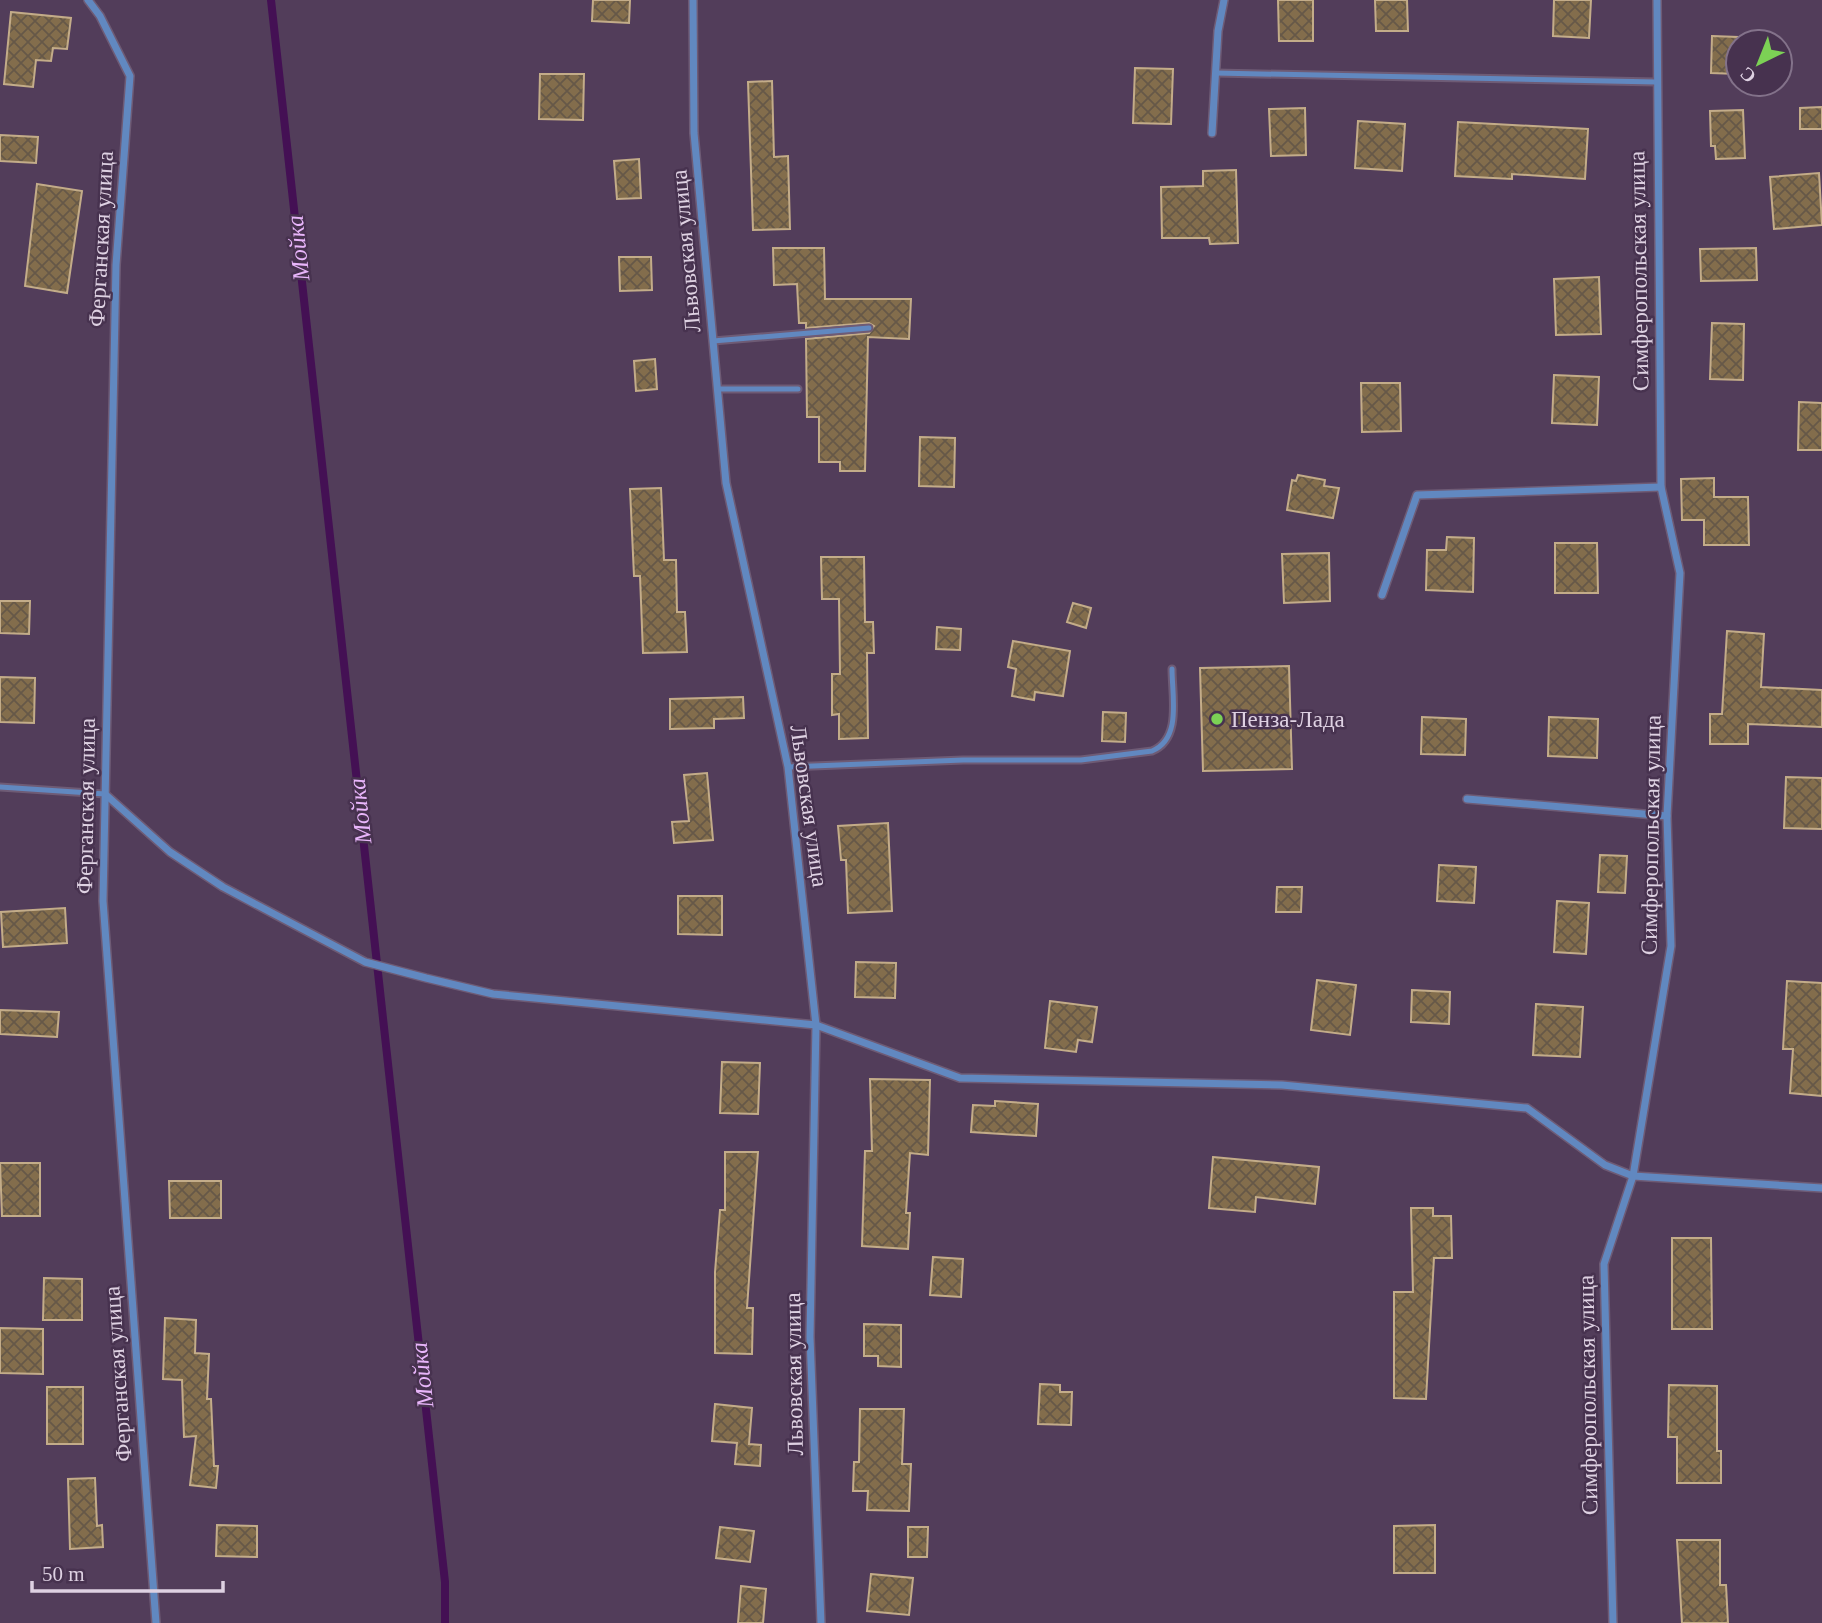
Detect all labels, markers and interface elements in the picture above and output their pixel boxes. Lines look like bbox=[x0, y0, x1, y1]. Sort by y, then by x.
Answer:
north arrow bbox=[1724, 28, 1794, 98]
text: С bbox=[1736, 63, 1760, 87]
street label: Ферганская улица bbox=[84, 150, 118, 328]
street label: Симферопольская улица bbox=[1624, 151, 1654, 391]
street label: Львовская улица bbox=[666, 169, 706, 333]
water label: Мойка bbox=[282, 214, 314, 283]
place label: Пенза-Лада bbox=[1231, 707, 1345, 732]
marker: Пенза-Лада bbox=[1209, 711, 1225, 727]
street label: Симферопольская улица bbox=[1636, 715, 1666, 955]
street label: Ферганская улица bbox=[72, 718, 100, 894]
street label: Львовская улица bbox=[785, 723, 833, 889]
water label: Мойка bbox=[344, 777, 376, 846]
street label: Симферопольская улица bbox=[1573, 1275, 1603, 1515]
street label: Ферганская улица bbox=[99, 1285, 137, 1463]
street label: Львовская улица bbox=[780, 1292, 808, 1456]
water label: Мойка bbox=[406, 1341, 438, 1410]
scale bar bbox=[32, 1550, 222, 1594]
text: 50 m bbox=[42, 1562, 85, 1586]

